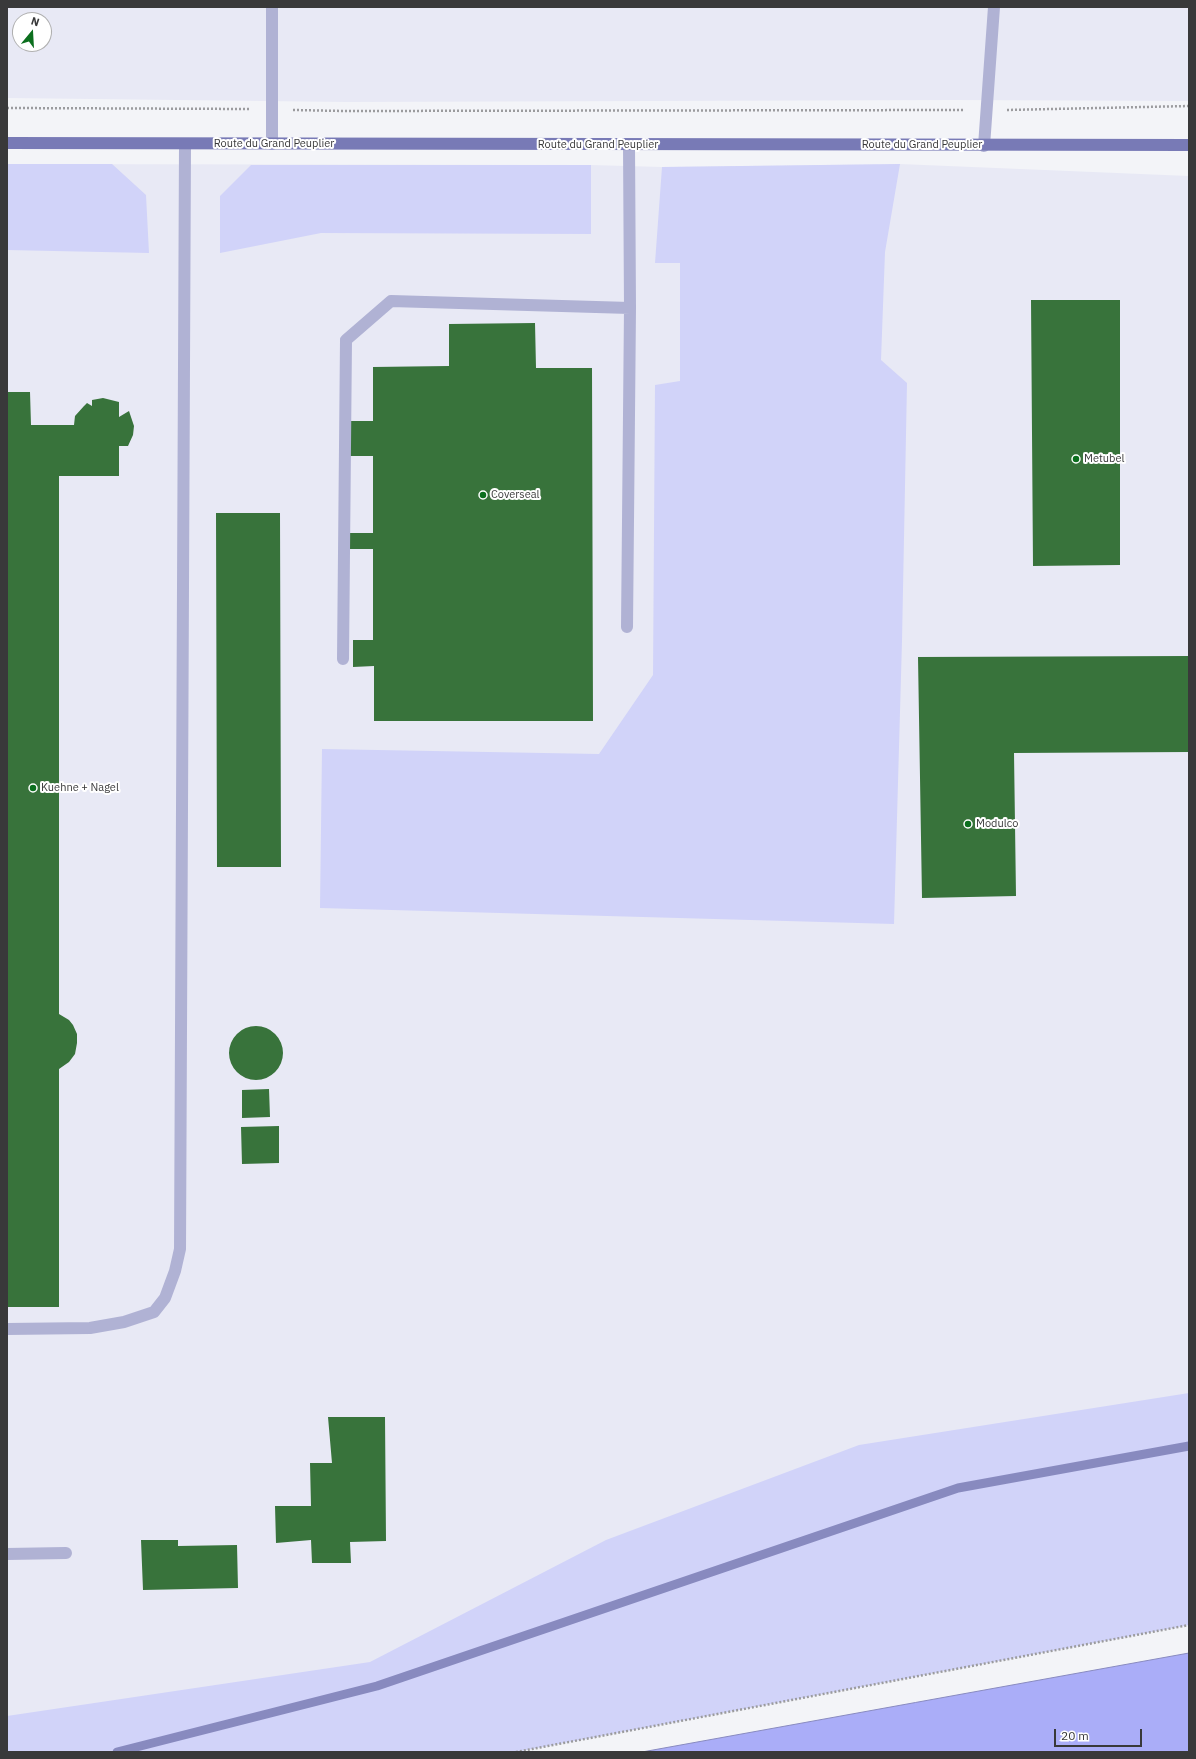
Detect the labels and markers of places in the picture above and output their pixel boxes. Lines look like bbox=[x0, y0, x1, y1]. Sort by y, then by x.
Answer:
place label: Metubel bbox=[1084, 452, 1124, 466]
marker: Metubel bbox=[1071, 454, 1081, 464]
place label: Coverseal bbox=[491, 488, 540, 502]
marker: Coverseal bbox=[478, 490, 488, 500]
place label: Kuehne + Nagel bbox=[41, 781, 119, 795]
marker: Kuehne + Nagel bbox=[28, 783, 38, 793]
place label: Modulco bbox=[976, 817, 1018, 831]
marker: Modulco bbox=[963, 819, 973, 829]

